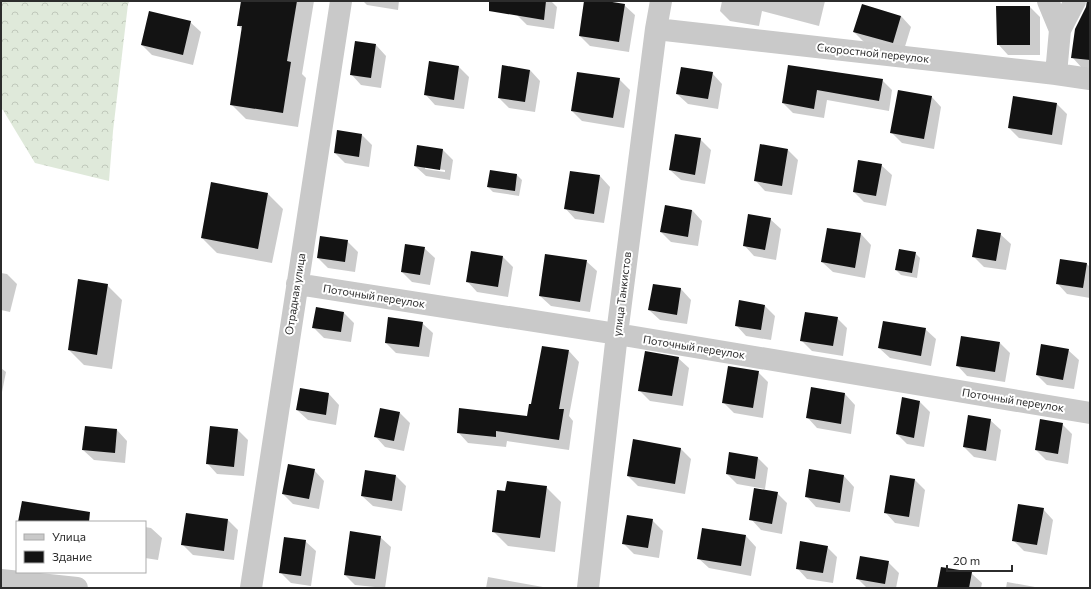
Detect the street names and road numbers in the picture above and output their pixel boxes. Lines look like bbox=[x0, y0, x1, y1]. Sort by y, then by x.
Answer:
street label: Скоростной переулок bbox=[816, 40, 930, 65]
street label: улица Танкистов bbox=[610, 251, 633, 337]
street label: Отрадная улица bbox=[282, 252, 307, 336]
street label: Поточный переулок bbox=[322, 281, 426, 310]
street label: Поточный переулок bbox=[642, 332, 746, 361]
street label: Поточный переулок bbox=[961, 385, 1065, 414]

